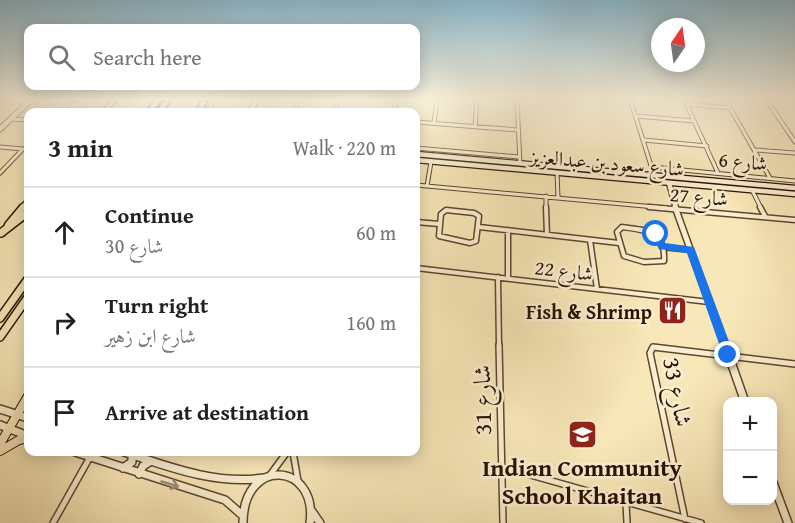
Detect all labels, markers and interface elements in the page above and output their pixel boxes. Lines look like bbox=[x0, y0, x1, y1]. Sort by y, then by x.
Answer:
north arrow bbox=[651, 18, 705, 72]
search box bbox=[24, 24, 420, 90]
icon: search bbox=[45, 41, 78, 74]
text: Search here bbox=[93, 41, 202, 73]
text: 3 min bbox=[48, 128, 113, 167]
text: Walk · 220 m bbox=[293, 133, 396, 162]
street label: شارع سعود بن عبدالعزيز bbox=[526, 141, 685, 187]
street label: شارع 6 bbox=[717, 144, 769, 182]
street label: شارع 27 bbox=[668, 179, 729, 217]
text: Continue bbox=[105, 199, 194, 231]
icon: ahead bbox=[48, 216, 81, 249]
text: 60 m bbox=[356, 218, 396, 247]
route start bbox=[642, 220, 668, 246]
text: شارع 30 bbox=[105, 231, 163, 260]
street label: شارع 22 bbox=[533, 252, 595, 292]
text: Turn right bbox=[105, 289, 208, 321]
restaurant icon: Fish & Shrimp bbox=[657, 295, 689, 327]
place label: Fish & Shrimp bbox=[526, 297, 652, 326]
icon: right bbox=[48, 306, 81, 339]
text: 160 m bbox=[346, 308, 396, 337]
text: شارع ابن زهير bbox=[105, 321, 196, 350]
route end bbox=[714, 341, 740, 367]
street label: شارع 33 bbox=[651, 354, 702, 430]
street label: شارع 31 bbox=[464, 365, 503, 435]
icon: arrive bbox=[48, 396, 81, 429]
text: Arrive at destination bbox=[105, 396, 309, 428]
map controls bbox=[723, 397, 777, 505]
button: + bbox=[723, 397, 777, 451]
school or university icon: Indian Community School Khaitan bbox=[566, 418, 598, 450]
place label: Indian Community School Khaitan bbox=[482, 450, 682, 513]
button: − bbox=[723, 451, 777, 505]
one-way arrow bbox=[160, 479, 179, 490]

